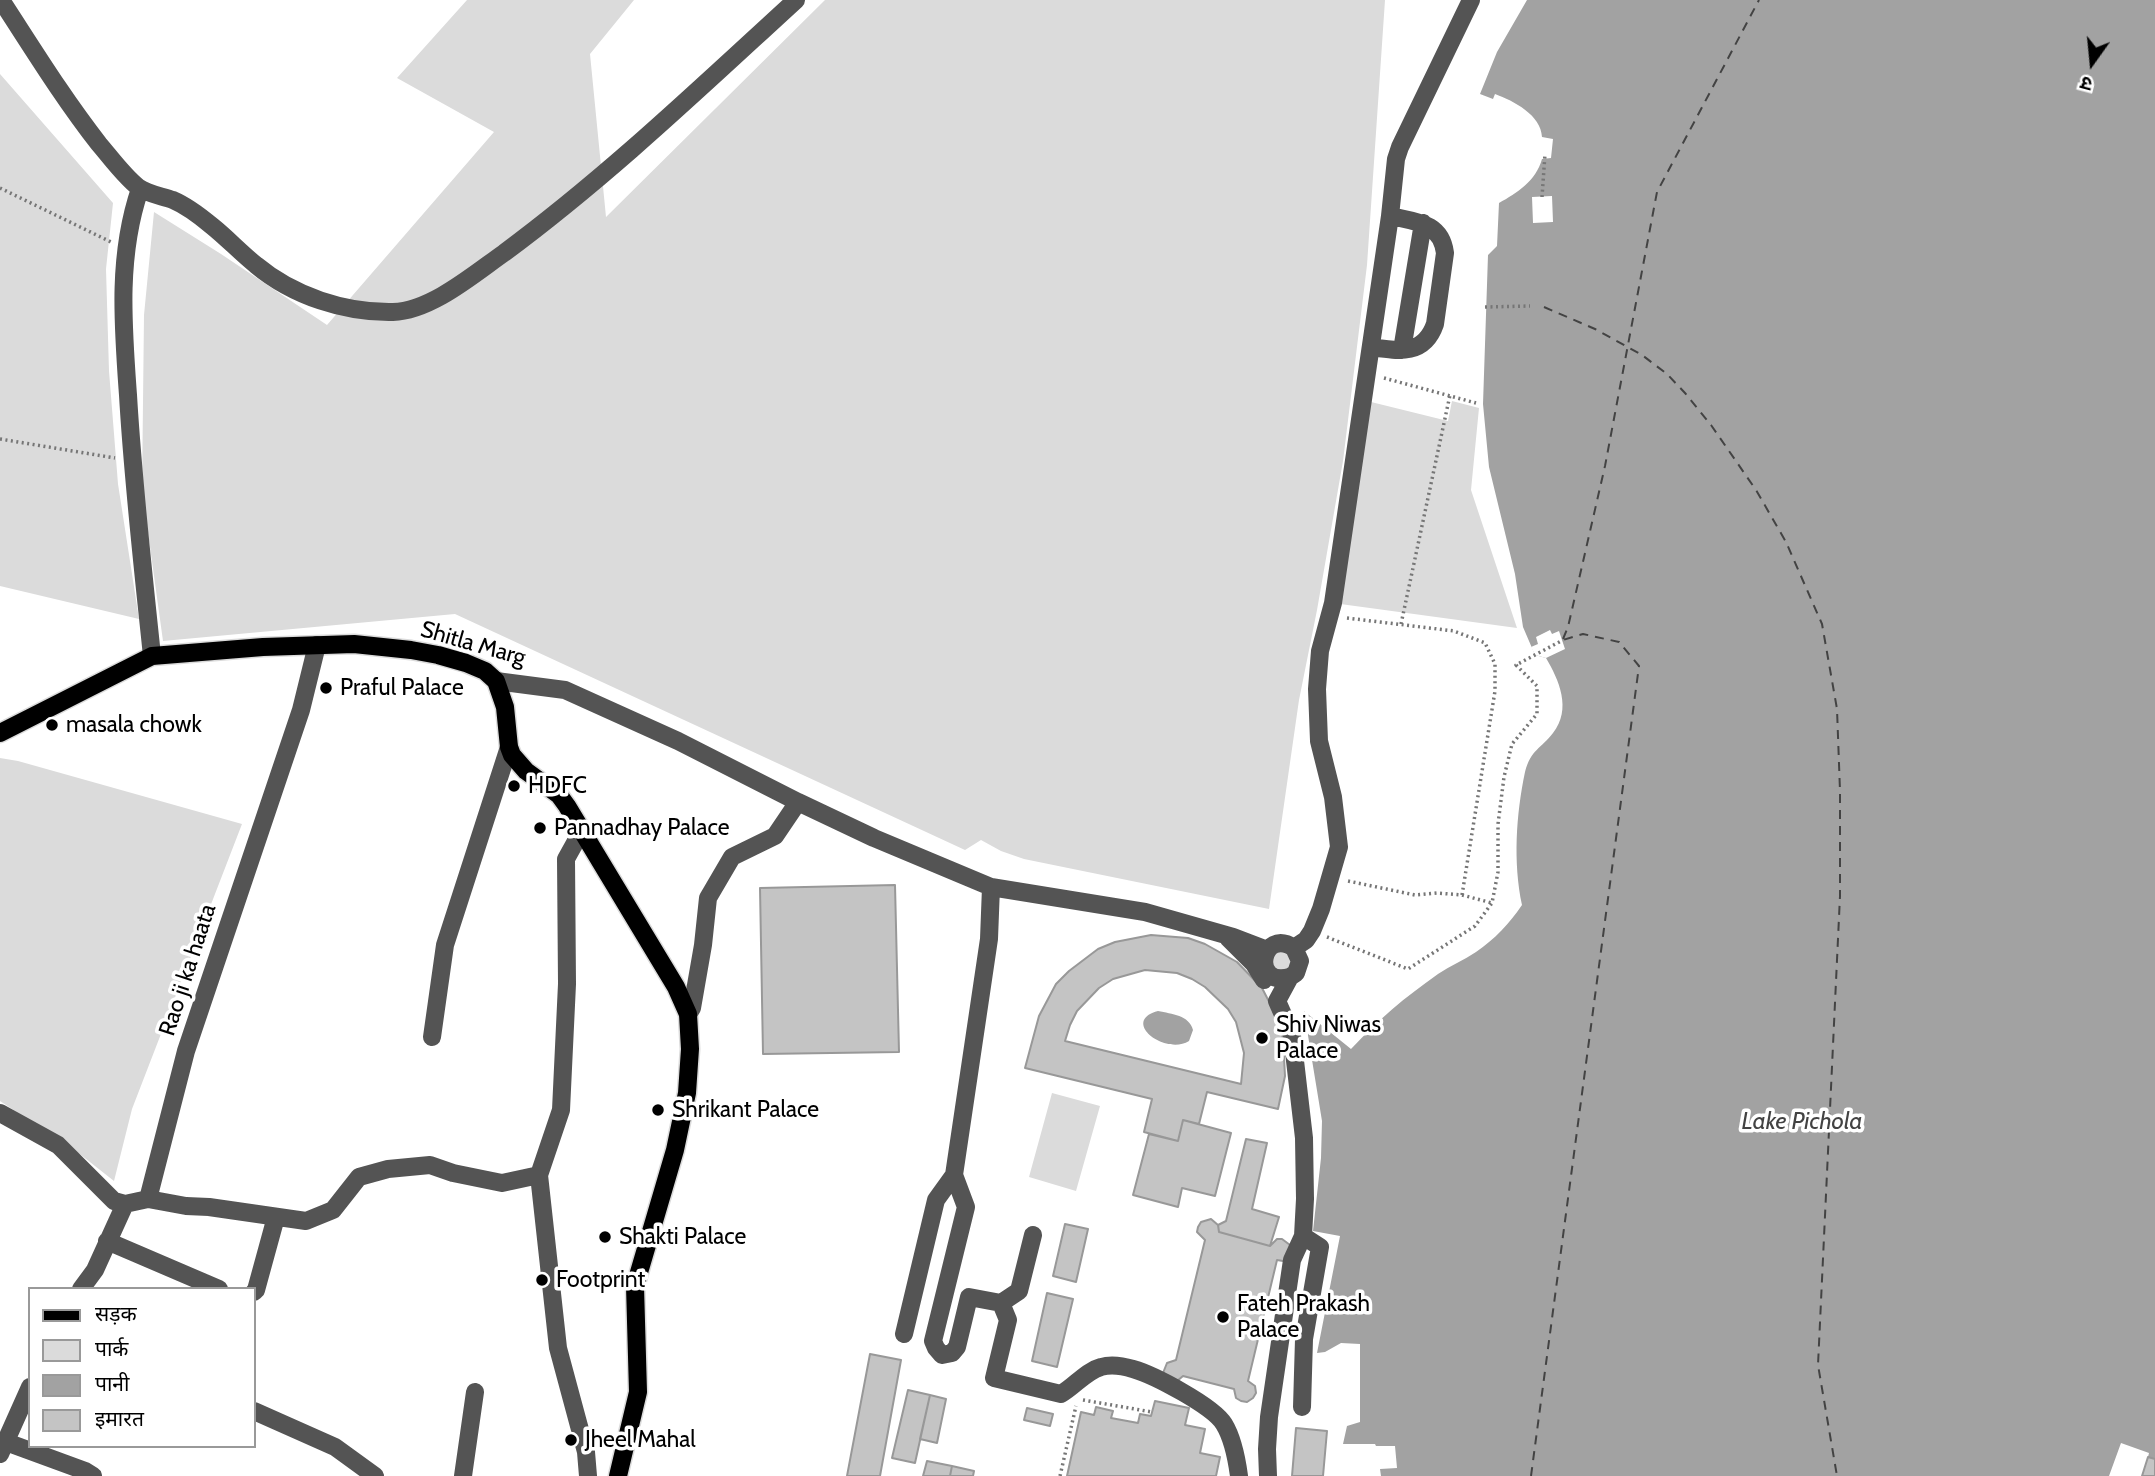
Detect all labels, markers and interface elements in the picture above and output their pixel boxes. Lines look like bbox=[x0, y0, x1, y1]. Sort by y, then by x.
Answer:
north arrow bbox=[2057, 28, 2127, 98]
text: उ bbox=[2078, 71, 2095, 96]
street label: Shitla Marg bbox=[417, 616, 529, 672]
place label: Praful Palace bbox=[340, 674, 464, 702]
marker: Praful Palace bbox=[318, 680, 334, 696]
place label: masala chowk bbox=[66, 711, 202, 739]
marker: masala chowk bbox=[44, 717, 60, 733]
place label: HDFC bbox=[528, 772, 587, 800]
marker: HDFC bbox=[506, 778, 522, 794]
place label: Pannadhay Palace bbox=[554, 814, 730, 842]
marker: Pannadhay Palace bbox=[532, 820, 548, 836]
street label: Rao ji ka haata bbox=[154, 901, 222, 1039]
place label: Shiv Niwas Palace bbox=[1276, 1011, 1381, 1065]
marker: Shiv Niwas Palace bbox=[1254, 1030, 1270, 1046]
place label: Shrikant Palace bbox=[672, 1096, 819, 1124]
marker: Shrikant Palace bbox=[650, 1102, 666, 1118]
water label: Lake Pichola bbox=[1742, 1108, 1862, 1136]
place label: Shakti Palace bbox=[619, 1223, 746, 1251]
marker: Shakti Palace bbox=[597, 1229, 613, 1245]
place label: Footprint bbox=[556, 1266, 645, 1294]
marker: Footprint bbox=[534, 1272, 550, 1288]
legend bbox=[28, 1287, 256, 1448]
place label: Fateh Prakash Palace bbox=[1237, 1290, 1370, 1344]
text: सड़क bbox=[95, 1301, 137, 1326]
marker: Fateh Prakash Palace bbox=[1215, 1309, 1231, 1325]
text: पार्क bbox=[95, 1336, 129, 1361]
text: पानी bbox=[95, 1371, 129, 1396]
text: इमारत bbox=[95, 1406, 144, 1431]
place label: Jheel Mahal bbox=[585, 1426, 696, 1454]
marker: Jheel Mahal bbox=[563, 1432, 579, 1448]

